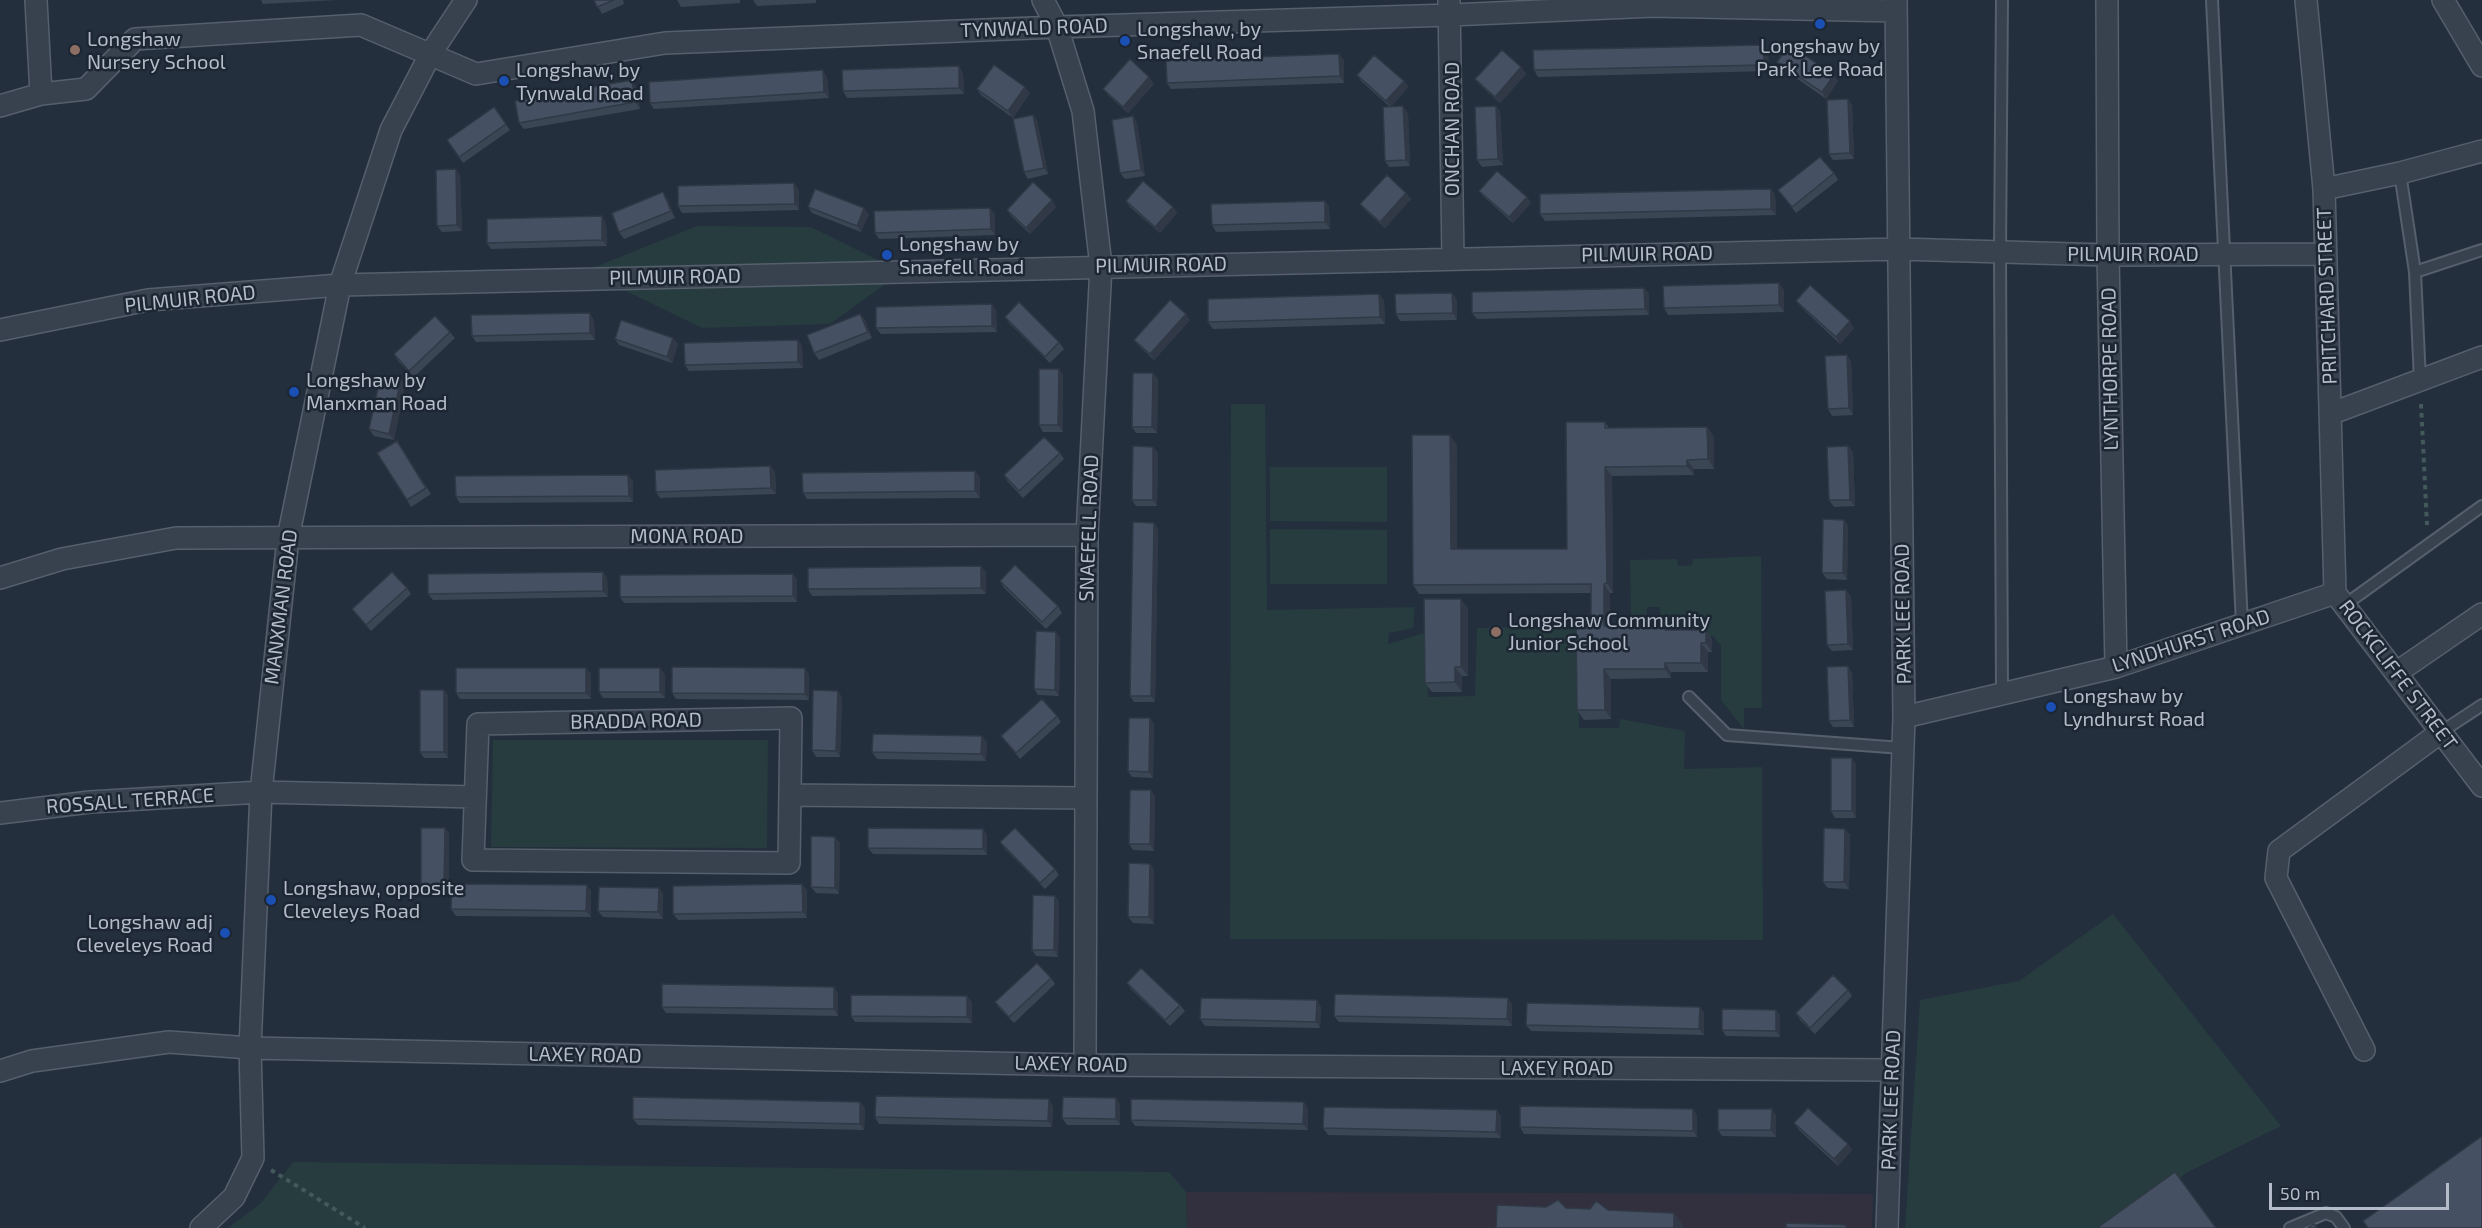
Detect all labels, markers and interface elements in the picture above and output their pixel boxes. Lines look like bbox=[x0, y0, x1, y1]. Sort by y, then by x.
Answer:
street label: TYNWALD ROAD bbox=[960, 13, 1108, 43]
place label: Longshaw, by Snaefell Road bbox=[1137, 17, 1262, 64]
marker: Longshaw by Park Lee Road bbox=[1813, 17, 1827, 31]
place label: Longshaw Nursery School bbox=[87, 27, 226, 74]
marker: Longshaw, by Snaefell Road bbox=[1118, 34, 1132, 48]
place label: Longshaw by Park Lee Road bbox=[1756, 34, 1884, 81]
marker: Longshaw Nursery School bbox=[68, 43, 82, 57]
place label: Longshaw, by Tynwald Road bbox=[516, 58, 644, 105]
street label: ONCHAN ROAD bbox=[1440, 62, 1464, 196]
marker: Longshaw, by Tynwald Road bbox=[497, 74, 511, 88]
street label: PRITCHARD STREET bbox=[2312, 207, 2342, 385]
place label: Longshaw by Snaefell Road bbox=[899, 232, 1024, 279]
street label: PILMUIR ROAD bbox=[1581, 241, 1713, 267]
street label: PILMUIR ROAD bbox=[2067, 242, 2199, 266]
marker: Longshaw by Snaefell Road bbox=[880, 248, 894, 262]
street label: PILMUIR ROAD bbox=[1095, 252, 1227, 278]
street label: PILMUIR ROAD bbox=[609, 264, 741, 290]
street label: PILMUIR ROAD bbox=[123, 280, 257, 318]
street label: LYNTHORPE ROAD bbox=[2097, 287, 2123, 451]
place label: Longshaw by Manxman Road bbox=[306, 368, 447, 415]
marker: Longshaw by Manxman Road bbox=[287, 385, 301, 399]
street label: SNAEFELL ROAD bbox=[1074, 454, 1104, 602]
street label: MONA ROAD bbox=[630, 524, 744, 548]
street label: MANXMAN ROAD bbox=[260, 528, 302, 686]
street label: PARK LEE ROAD bbox=[1890, 543, 1916, 685]
street label: ROCKCLIFFE STREET bbox=[2334, 595, 2462, 755]
street label: LYNDHURST ROAD bbox=[2109, 604, 2273, 678]
place label: Longshaw Community Junior School bbox=[1508, 608, 1710, 655]
marker: Longshaw Community Junior School bbox=[1489, 625, 1503, 639]
place label: Longshaw by Lyndhurst Road bbox=[2063, 684, 2205, 731]
marker: Longshaw by Lyndhurst Road bbox=[2044, 700, 2058, 714]
street label: BRADDA ROAD bbox=[570, 708, 702, 734]
street label: ROSSALL TERRACE bbox=[45, 783, 215, 819]
place label: Longshaw, opposite Cleveleys Road bbox=[283, 876, 465, 923]
marker: Longshaw, opposite Cleveleys Road bbox=[264, 893, 278, 907]
place label: Longshaw adj Cleveleys Road bbox=[76, 910, 213, 957]
marker: Longshaw adj Cleveleys Road bbox=[218, 926, 232, 940]
street label: PARK LEE ROAD bbox=[1877, 1029, 1905, 1171]
street label: LAXEY ROAD bbox=[528, 1042, 642, 1068]
street label: LAXEY ROAD bbox=[1014, 1051, 1128, 1077]
street label: LAXEY ROAD bbox=[1500, 1056, 1614, 1080]
scale bar bbox=[2272, 1171, 2452, 1209]
text: 50 m bbox=[2280, 1182, 2320, 1204]

